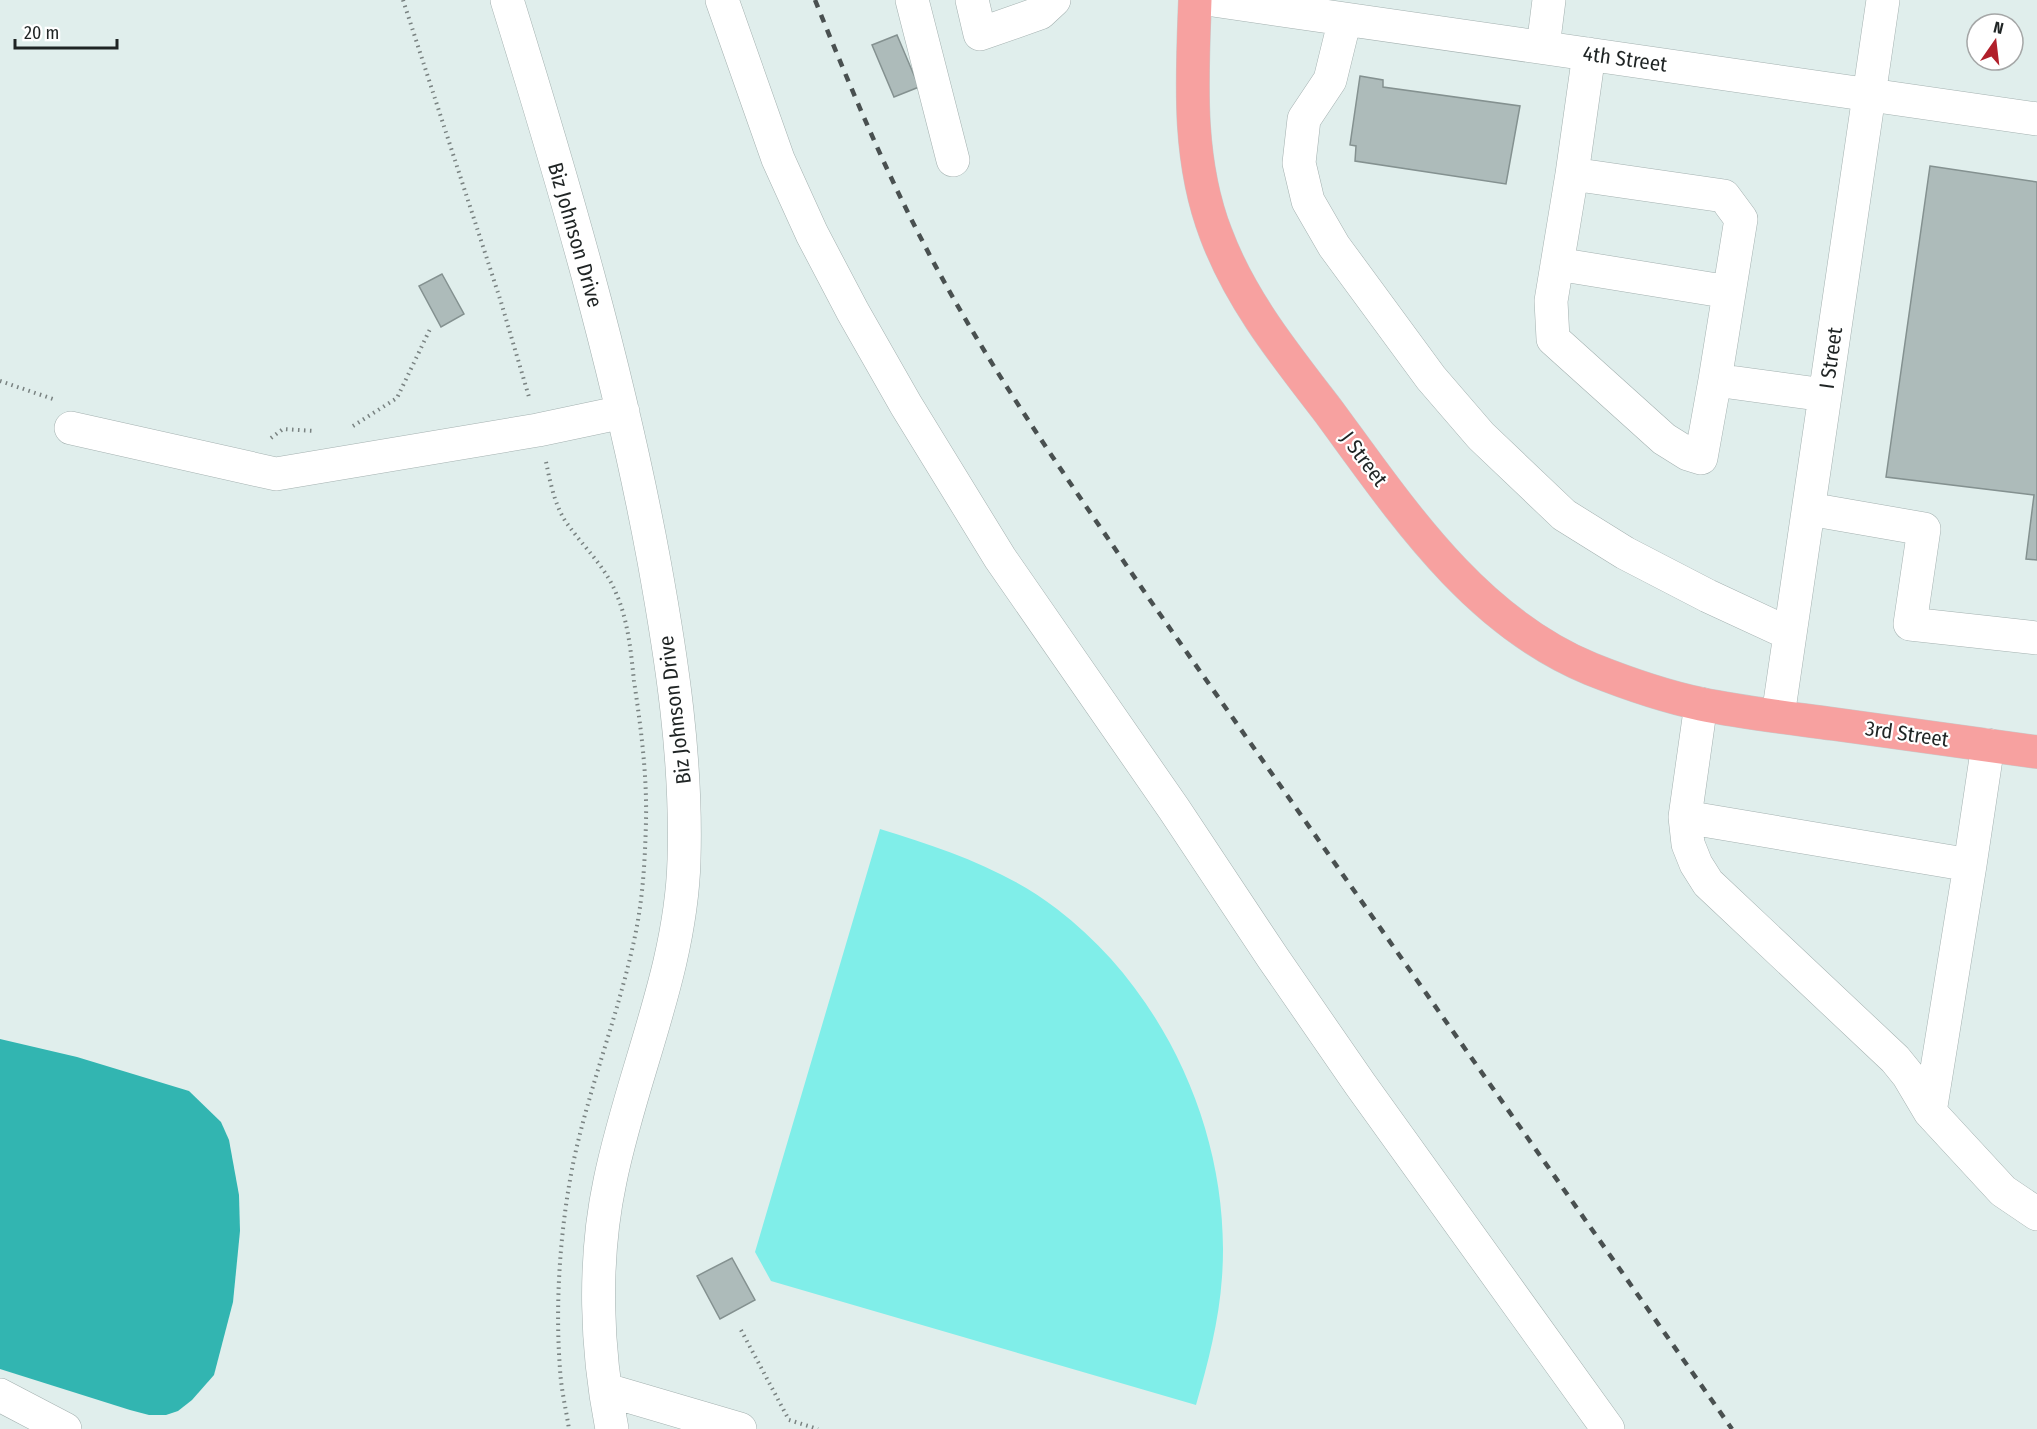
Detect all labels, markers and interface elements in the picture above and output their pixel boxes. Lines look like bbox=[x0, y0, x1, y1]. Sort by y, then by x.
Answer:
scale bar bbox=[15, 12, 117, 50]
north arrow bbox=[1965, 12, 2025, 72]
text: N bbox=[1992, 18, 2005, 38]
text: 20 m bbox=[24, 22, 59, 44]
street label: 4th Street bbox=[1581, 40, 1669, 78]
street label: Biz Johnson Drive bbox=[542, 160, 608, 310]
street label: I Street bbox=[1814, 325, 1848, 391]
street label: J Street bbox=[1335, 426, 1393, 492]
street label: Biz Johnson Drive bbox=[653, 634, 697, 786]
street label: 3rd Street bbox=[1864, 715, 1951, 753]

